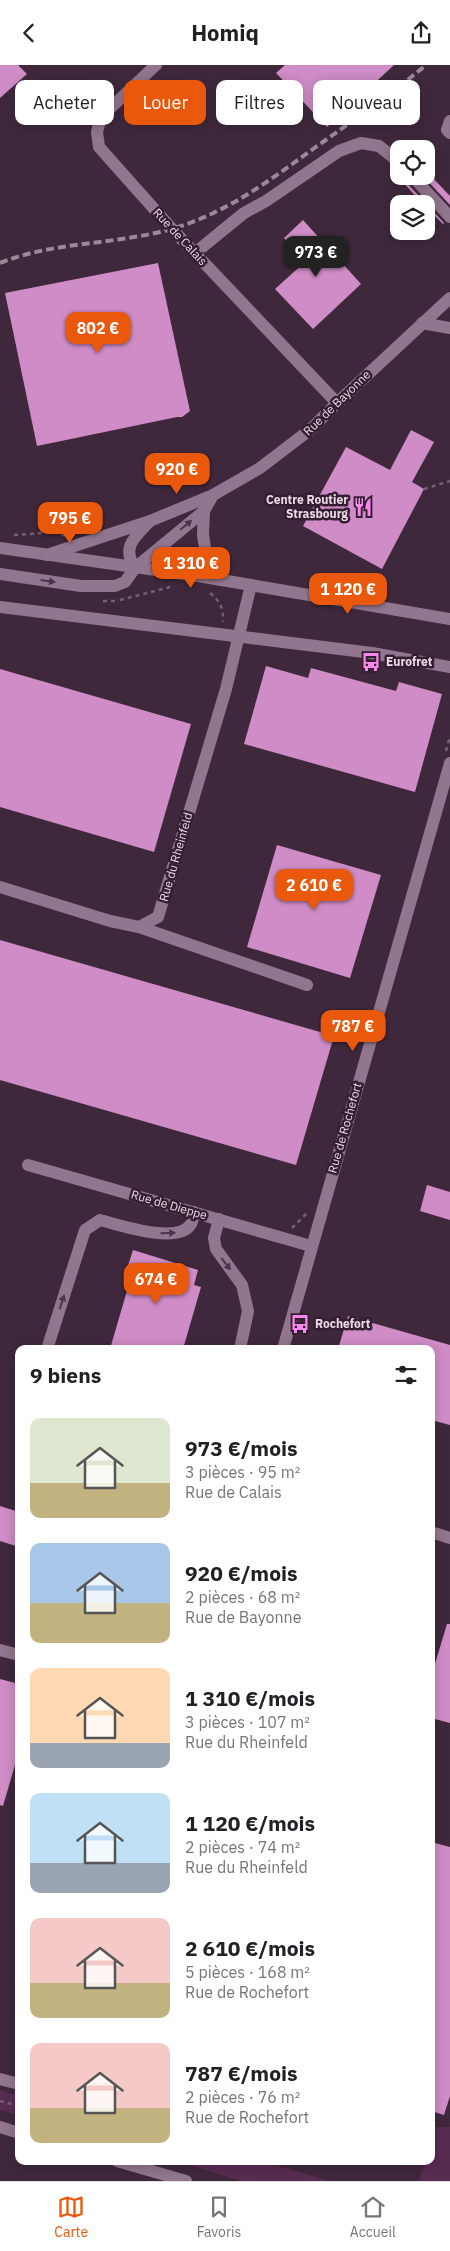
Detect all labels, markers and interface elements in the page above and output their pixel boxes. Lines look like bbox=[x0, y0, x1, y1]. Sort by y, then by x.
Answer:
text: Homiq bbox=[191, 18, 259, 47]
icon: back bbox=[15, 19, 43, 47]
icon: share bbox=[407, 19, 435, 47]
chip: Acheter bbox=[15, 80, 114, 125]
chip: Louer bbox=[124, 80, 206, 125]
chip: Filtres bbox=[216, 80, 303, 125]
chip: Nouveau bbox=[313, 80, 420, 125]
map controls bbox=[390, 140, 435, 240]
button: locate bbox=[390, 140, 435, 185]
button: layers bbox=[390, 195, 435, 240]
street label: Rue de Calais bbox=[150, 205, 211, 268]
pin: 973 € bbox=[281, 235, 351, 278]
text: 973 € bbox=[295, 242, 337, 262]
pin: 802 € bbox=[63, 311, 133, 354]
text: 802 € bbox=[77, 318, 119, 338]
street label: Rue de Bayonne bbox=[300, 367, 374, 438]
pin: 920 € bbox=[142, 453, 212, 495]
text: 920 € bbox=[156, 459, 198, 479]
place label: Centre Routier Strasbourg bbox=[266, 492, 348, 521]
restaurant icon: Centre Routier Strasbourg bbox=[352, 496, 374, 518]
pin: 795 € bbox=[35, 501, 105, 544]
text: 795 € bbox=[49, 508, 91, 528]
one-way arrow bbox=[180, 520, 192, 531]
pin: 1 310 € bbox=[145, 547, 237, 589]
text: 1 310 € bbox=[163, 553, 219, 573]
pin: 1 120 € bbox=[302, 573, 394, 615]
one-way arrow bbox=[41, 578, 57, 586]
text: 1 120 € bbox=[320, 579, 376, 599]
bus stop icon: Eurofret bbox=[360, 651, 382, 673]
place label: Eurofret bbox=[386, 654, 433, 669]
street label: Rue du Rheinfeld bbox=[156, 811, 195, 903]
pin: 2 610 € bbox=[268, 869, 360, 911]
text: 2 610 € bbox=[286, 875, 342, 895]
pin: 787 € bbox=[318, 1009, 388, 1052]
text: 787 € bbox=[332, 1016, 374, 1036]
street label: Rue de Rochefort bbox=[324, 1081, 365, 1175]
street label: Rue de Dieppe bbox=[129, 1186, 209, 1223]
one-way arrow bbox=[160, 1229, 176, 1237]
one-way arrow bbox=[220, 1257, 231, 1270]
pin: 674 € bbox=[121, 1263, 191, 1305]
text: 674 € bbox=[135, 1269, 177, 1289]
one-way arrow bbox=[59, 1295, 66, 1310]
bus stop icon: Rochefort bbox=[289, 1313, 311, 1335]
place label: Rochefort bbox=[315, 1316, 371, 1331]
text: 9 biens bbox=[30, 1361, 101, 1389]
icon: filters bbox=[392, 1361, 420, 1389]
text: 973 €/mois bbox=[185, 1434, 298, 1462]
icon: home bbox=[70, 1438, 130, 1498]
text: 3 pièces · 95 m² bbox=[185, 1462, 300, 1482]
text: Rue de Calais bbox=[185, 1482, 282, 1502]
text: 920 €/mois bbox=[185, 1559, 298, 1587]
icon: home bbox=[70, 1563, 130, 1623]
text: 2 pièces · 68 m² bbox=[185, 1587, 300, 1607]
text: Rue de Bayonne bbox=[185, 1607, 301, 1627]
text: 1 310 €/mois bbox=[185, 1684, 315, 1712]
icon: home bbox=[70, 1688, 130, 1748]
text: 3 pièces · 107 m² bbox=[185, 1712, 310, 1732]
text: Rue du Rheinfeld bbox=[185, 1732, 308, 1752]
text: 1 120 €/mois bbox=[185, 1809, 315, 1837]
icon: home bbox=[70, 1813, 130, 1873]
text: 2 pièces · 74 m² bbox=[185, 1837, 300, 1857]
text: Rue du Rheinfeld bbox=[185, 1857, 308, 1877]
text: 2 610 €/mois bbox=[185, 1934, 315, 1962]
icon: home bbox=[70, 1938, 130, 1998]
text: 5 pièces · 168 m² bbox=[185, 1962, 310, 1982]
text: Rue de Rochefort bbox=[185, 1982, 309, 2002]
text: 787 €/mois bbox=[185, 2059, 298, 2087]
icon: home bbox=[70, 2063, 130, 2123]
text: 2 pièces · 76 m² bbox=[185, 2087, 300, 2107]
text: Rue de Rochefort bbox=[185, 2107, 309, 2127]
tab: Carte bbox=[54, 2193, 88, 2241]
tab: Favoris bbox=[197, 2193, 241, 2241]
tab: Accueil bbox=[350, 2193, 396, 2241]

